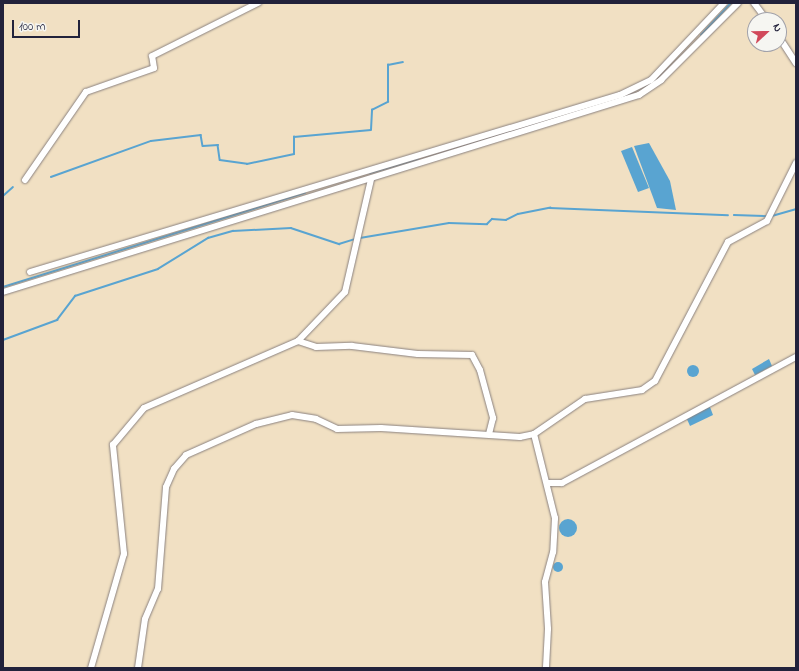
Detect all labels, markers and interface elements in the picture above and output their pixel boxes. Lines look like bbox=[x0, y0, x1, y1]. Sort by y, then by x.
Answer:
scale bar bbox=[14, 12, 82, 38]
north arrow bbox=[747, 12, 787, 52]
text: 100 m bbox=[19, 18, 46, 36]
text: N bbox=[768, 21, 786, 34]

